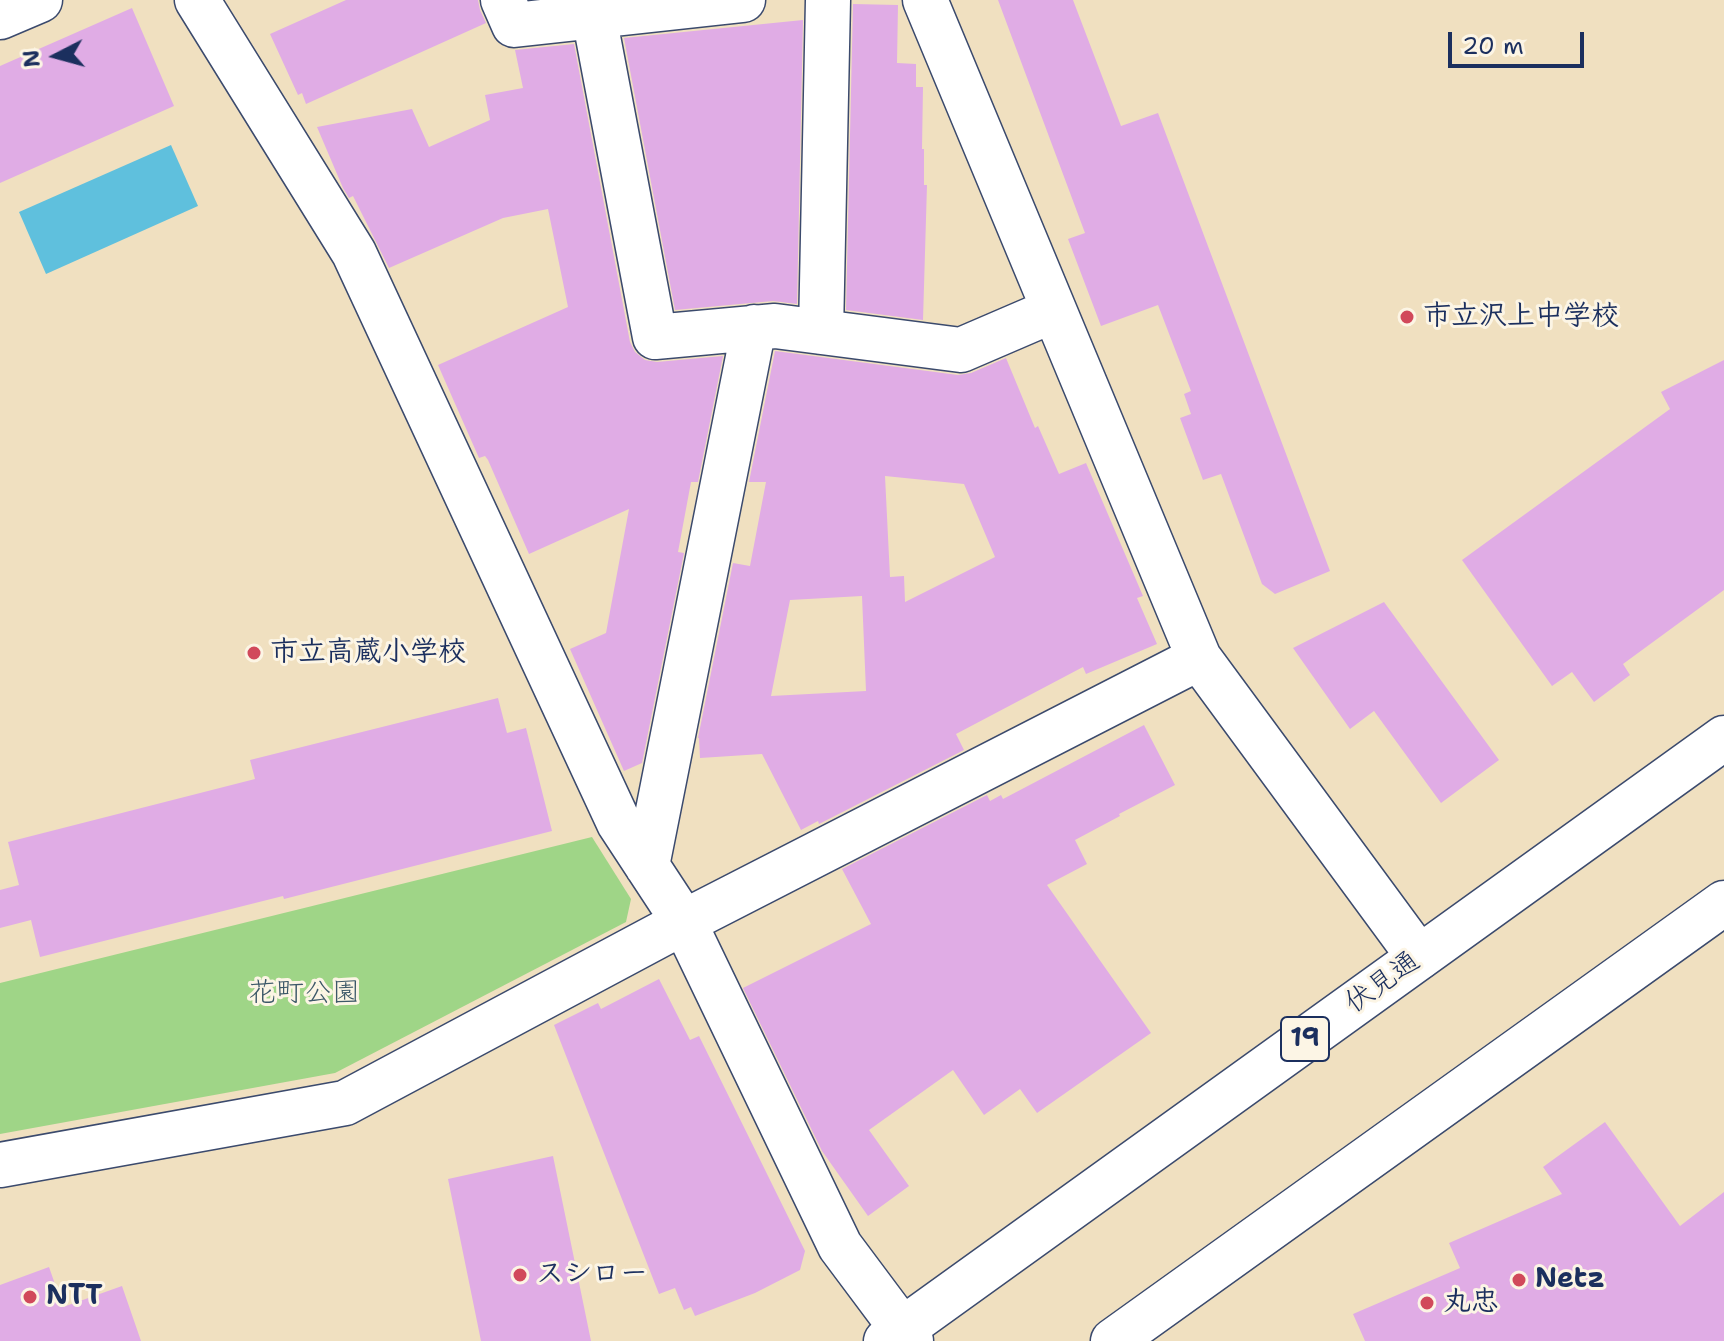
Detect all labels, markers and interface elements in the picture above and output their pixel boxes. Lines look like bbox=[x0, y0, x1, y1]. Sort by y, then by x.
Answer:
north arrow bbox=[16, 16, 96, 96]
scale bar bbox=[1452, 16, 1588, 66]
text: 20 m bbox=[1462, 30, 1524, 62]
text: N bbox=[16, 48, 47, 69]
place label: 市立沢上中学校 bbox=[1423, 300, 1619, 334]
marker: 市立沢上中学校 bbox=[1398, 308, 1416, 326]
place label: 市立高蔵小学校 bbox=[270, 636, 466, 670]
marker: 市立高蔵小学校 bbox=[245, 644, 263, 662]
street label: 伏見通 bbox=[1339, 945, 1427, 1021]
park label: 花町公園 bbox=[248, 977, 360, 1011]
road number: 19 bbox=[1281, 1017, 1329, 1061]
place label: スシロー bbox=[536, 1258, 648, 1292]
place label: Netz bbox=[1535, 1263, 1605, 1297]
marker: スシロー bbox=[511, 1266, 529, 1284]
marker: Netz bbox=[1510, 1271, 1528, 1289]
place label: NTT bbox=[46, 1280, 103, 1314]
place label: 丸忠 bbox=[1443, 1286, 1499, 1320]
marker: NTT bbox=[21, 1288, 39, 1306]
marker: 丸忠 bbox=[1418, 1294, 1436, 1312]

